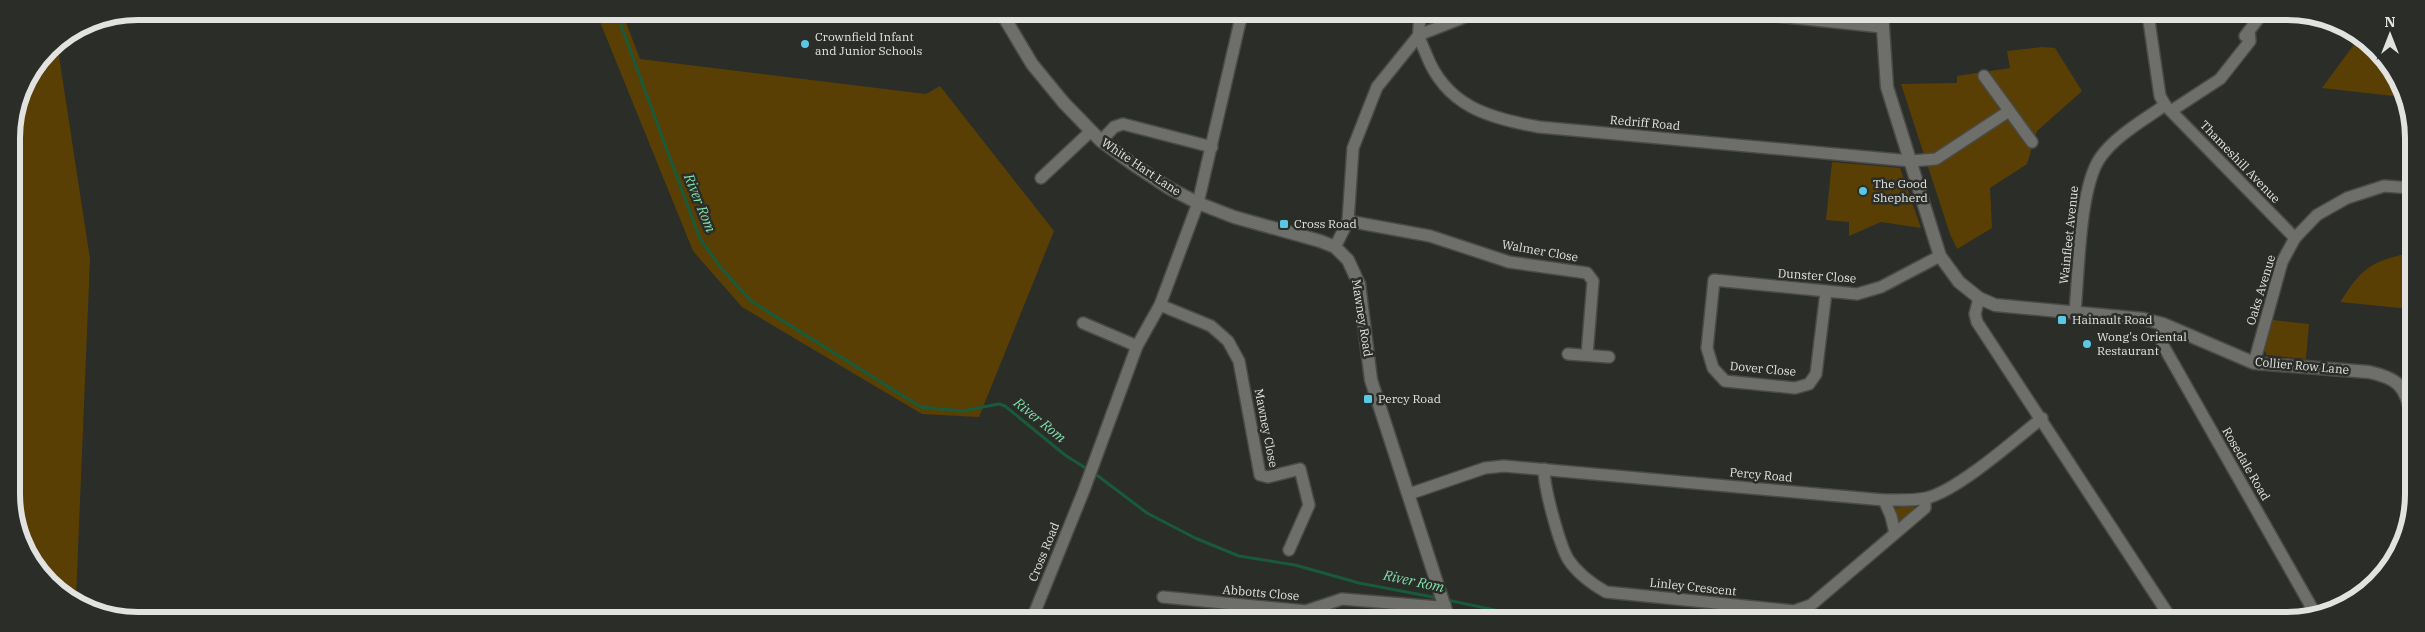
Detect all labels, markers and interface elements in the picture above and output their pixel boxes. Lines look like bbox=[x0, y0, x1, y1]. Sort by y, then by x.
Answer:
north arrow bbox=[2365, 10, 2415, 60]
text: N bbox=[2384, 13, 2396, 31]
place label: Crownfield Infant and Junior Schools bbox=[815, 29, 922, 58]
marker: Crownfield Infant and Junior Schools bbox=[799, 38, 811, 50]
street label: Redriff Road bbox=[1609, 112, 1681, 133]
street label: Thameshill Avenue bbox=[2197, 117, 2284, 206]
street label: White Hart Lane bbox=[1099, 134, 1184, 199]
water label: River Rom bbox=[680, 170, 720, 235]
place label: The Good Shepherd bbox=[1873, 176, 1928, 205]
marker: The Good Shepherd bbox=[1857, 185, 1869, 197]
street label: Wainfleet Avenue bbox=[2056, 185, 2081, 285]
place label: Cross Road bbox=[1294, 216, 1357, 231]
marker: Cross Road bbox=[1278, 218, 1290, 230]
street label: Walmer Close bbox=[1501, 236, 1580, 265]
street label: Oaks Avenue bbox=[2243, 253, 2278, 327]
street label: Dunster Close bbox=[1777, 265, 1857, 286]
street label: Mawney Road bbox=[1349, 278, 1376, 358]
place label: Hainault Road bbox=[2072, 312, 2153, 327]
marker: Hainault Road bbox=[2056, 314, 2068, 326]
place label: Wong's Oriental Restaurant bbox=[2097, 329, 2187, 358]
marker: Wong's Oriental Restaurant bbox=[2081, 338, 2093, 350]
street label: Collier Row Lane bbox=[2254, 354, 2350, 377]
street label: Dover Close bbox=[1729, 358, 1797, 379]
street label: Mawney Close bbox=[1252, 387, 1281, 469]
place label: Percy Road bbox=[1378, 391, 1441, 406]
water label: River Rom bbox=[1010, 393, 1070, 447]
marker: Percy Road bbox=[1362, 393, 1374, 405]
street label: Rosedale Road bbox=[2219, 424, 2274, 503]
street label: Percy Road bbox=[1729, 464, 1793, 485]
street label: Cross Road bbox=[1025, 520, 1062, 584]
water label: River Rom bbox=[1381, 566, 1446, 596]
street label: Linley Crescent bbox=[1649, 574, 1737, 599]
street label: Abbotts Close bbox=[1222, 582, 1300, 603]

